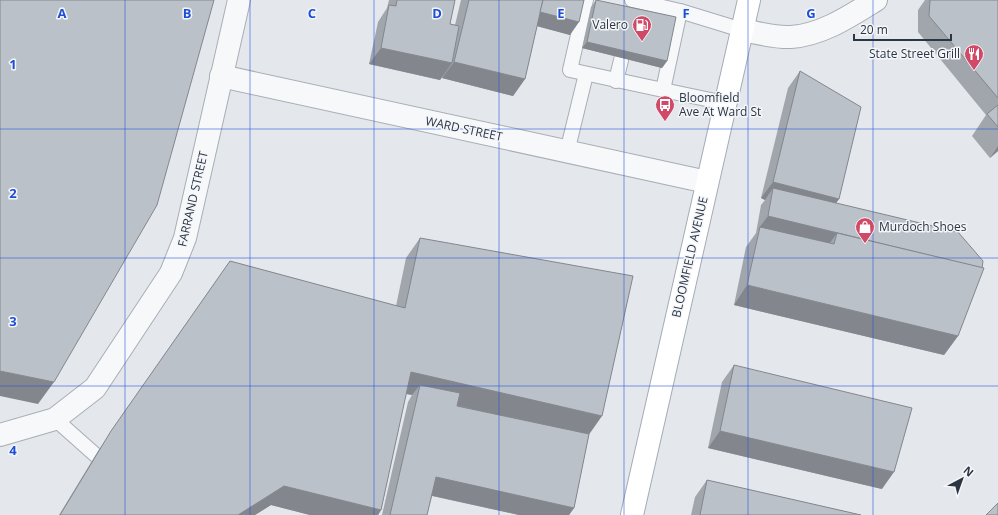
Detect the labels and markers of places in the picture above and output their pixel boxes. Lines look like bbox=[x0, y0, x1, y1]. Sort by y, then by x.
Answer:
fuel station icon: Valero bbox=[631, 14, 653, 42]
place label: Valero bbox=[592, 16, 628, 33]
restaurant icon: State Street Grill bbox=[963, 43, 985, 71]
place label: State Street Grill bbox=[869, 45, 960, 62]
place label: Bloomfield Ave At Ward St bbox=[679, 89, 761, 120]
bus stop icon: Bloomfield Ave At Ward St bbox=[654, 94, 676, 122]
shop icon: Murdoch Shoes bbox=[854, 216, 876, 244]
place label: Murdoch Shoes bbox=[879, 218, 967, 235]

